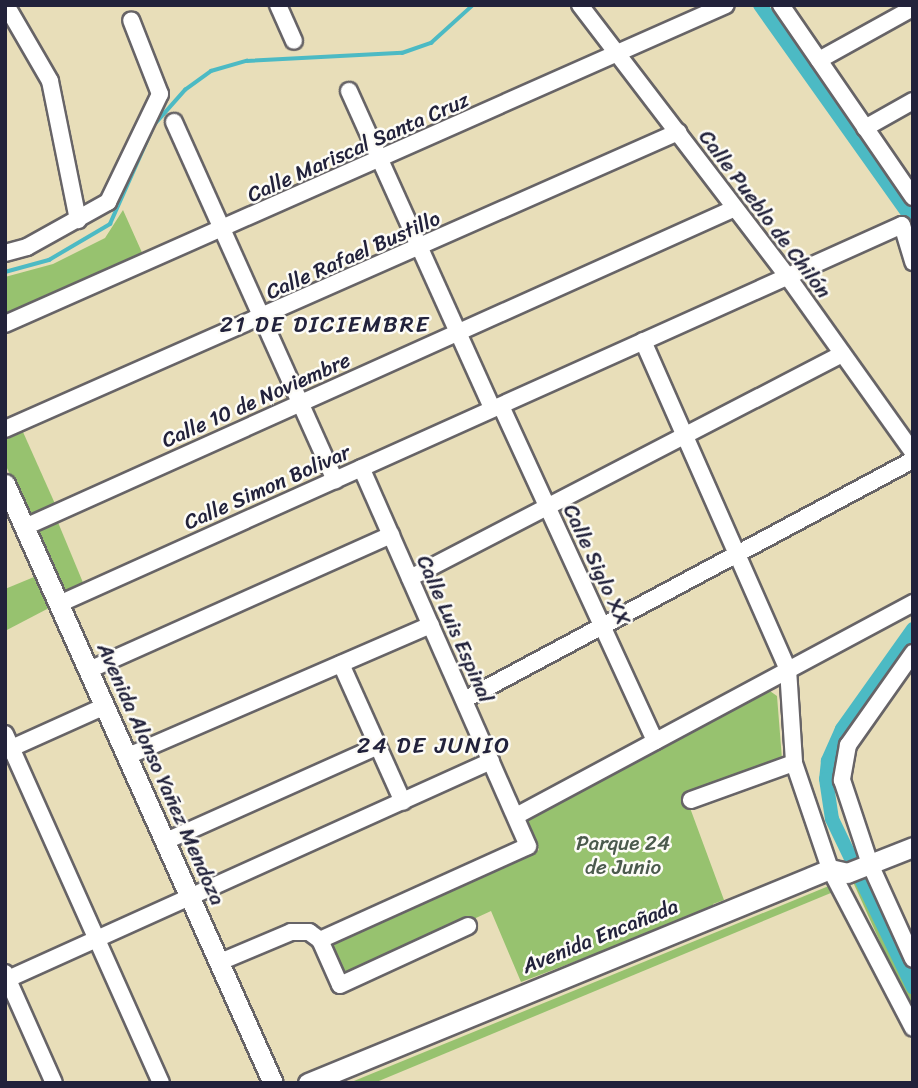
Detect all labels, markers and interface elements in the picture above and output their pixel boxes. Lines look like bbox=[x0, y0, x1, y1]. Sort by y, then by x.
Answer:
street label: Calle Mariscal Santa Cruz bbox=[244, 87, 472, 207]
street label: Calle Pueblo de Chilón bbox=[693, 124, 837, 304]
street label: Calle Rafael Bustillo bbox=[262, 205, 444, 305]
district label: 21 DE DICIEMBRE bbox=[223, 311, 427, 339]
street label: Calle 10 de Noviembre bbox=[157, 347, 355, 453]
street label: Calle Simon Bolivar bbox=[180, 439, 354, 535]
street label: Calle Siglo XX bbox=[558, 500, 636, 630]
street label: Calle Luis Espinal bbox=[411, 551, 499, 707]
street label: Avenida Alonso Yañez Mendoza bbox=[92, 639, 230, 909]
district label: 24 DE JUNIO bbox=[359, 732, 509, 760]
park label: Parque 24 de Junio bbox=[576, 830, 670, 880]
street label: Avenida Encañada bbox=[518, 893, 682, 979]

